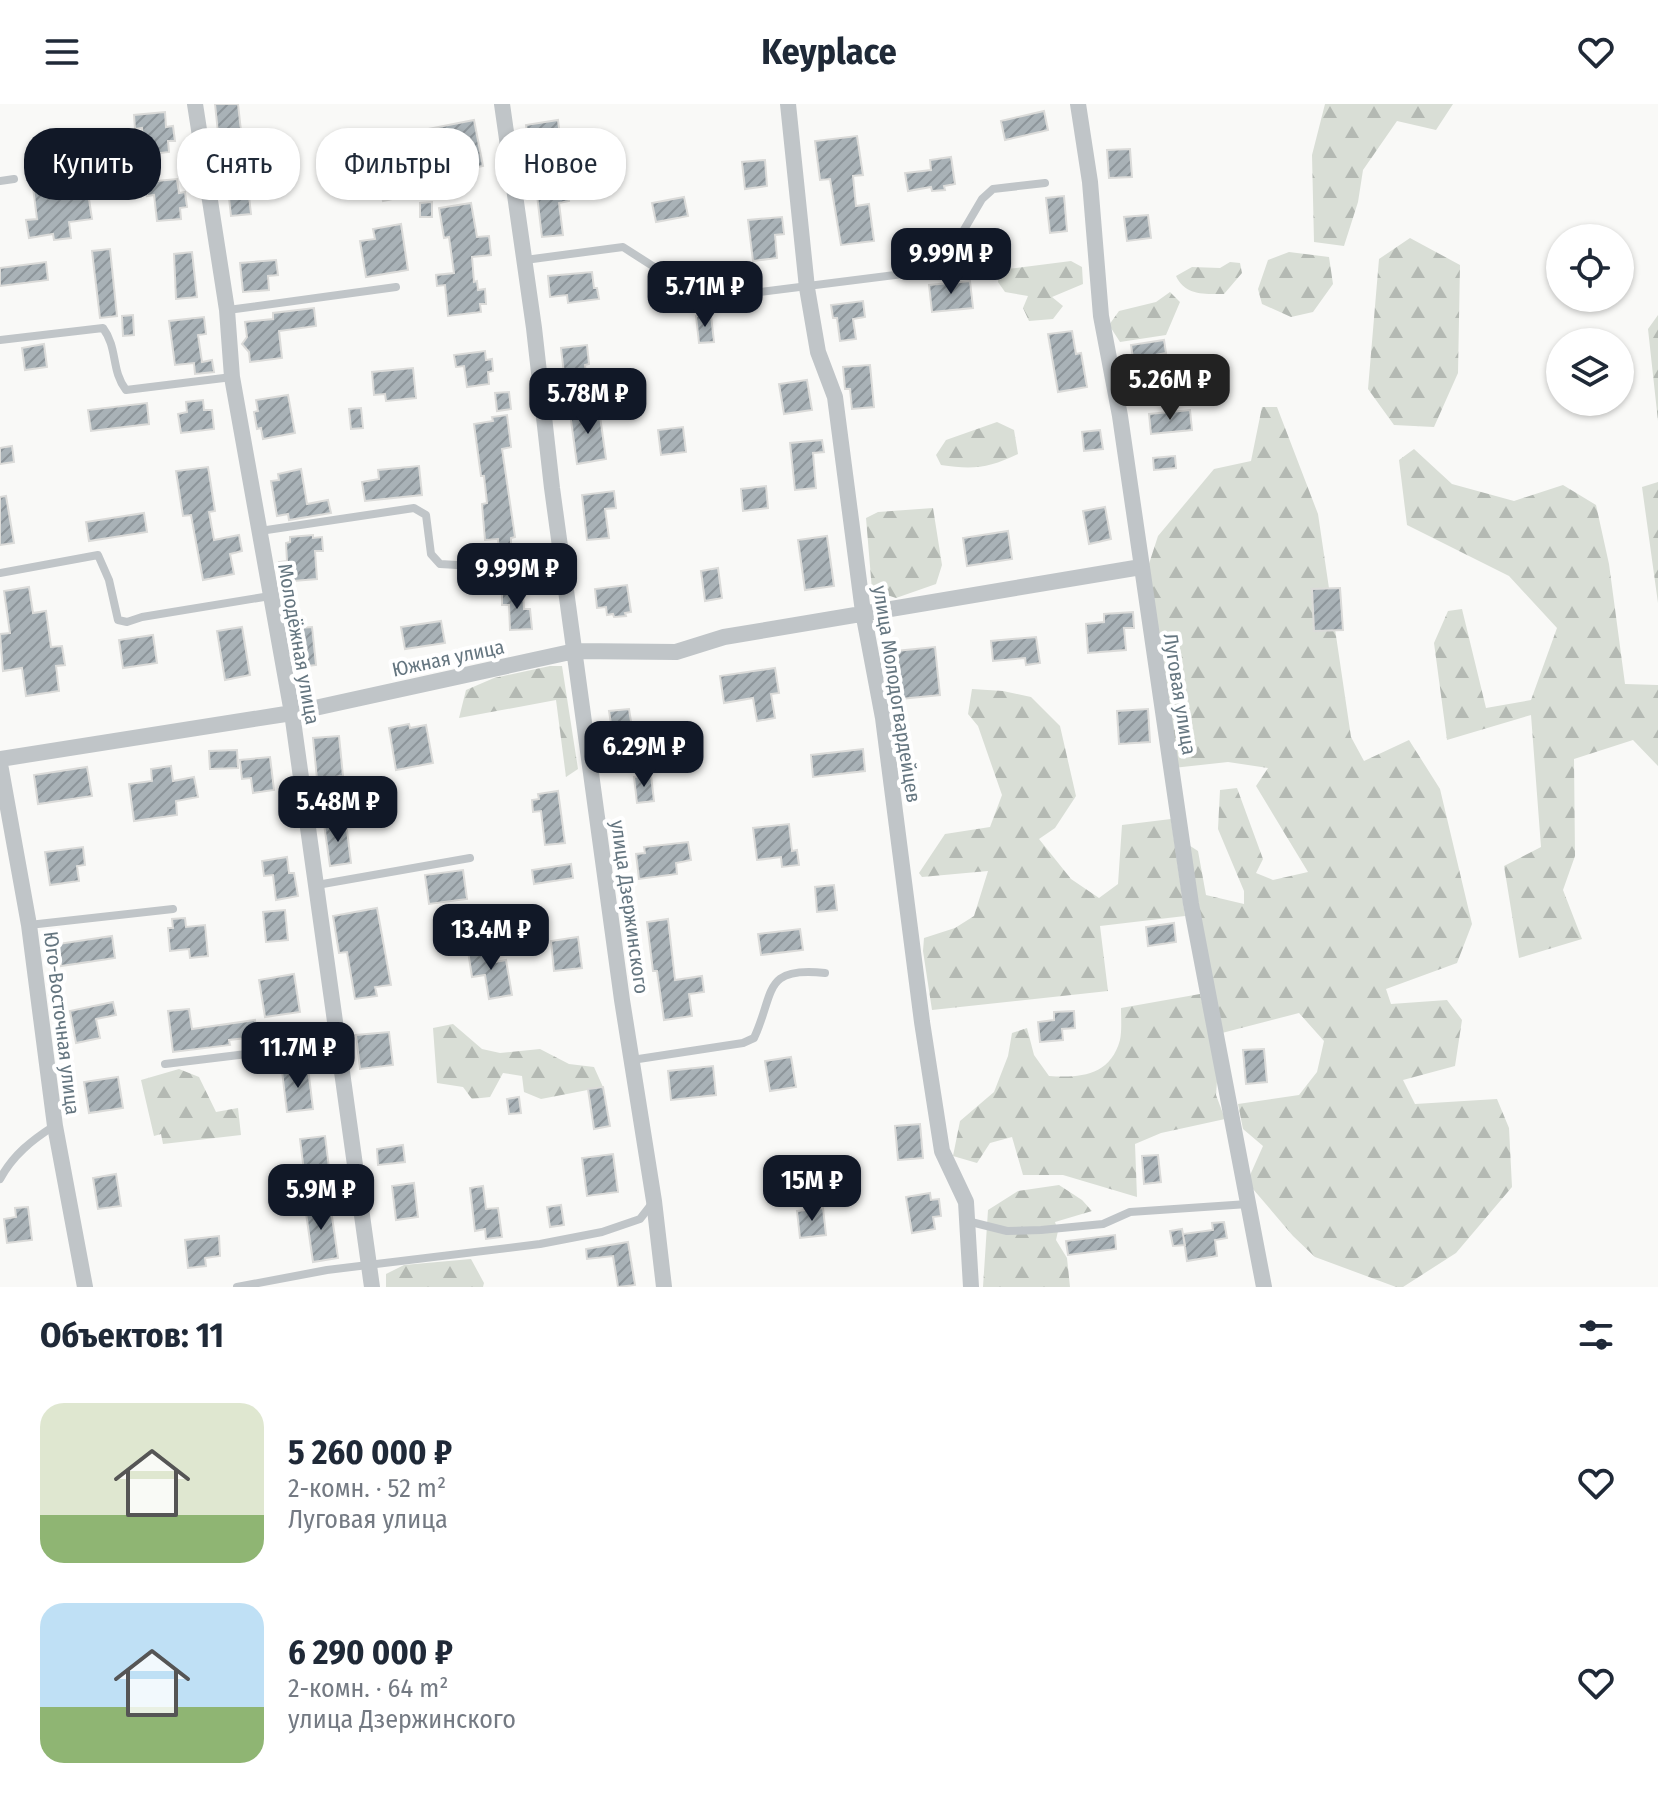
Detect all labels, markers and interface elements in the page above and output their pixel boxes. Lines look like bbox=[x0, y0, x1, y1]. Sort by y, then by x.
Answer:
icon: menu bbox=[40, 30, 84, 74]
text: Keyplace bbox=[761, 30, 897, 74]
icon: heart bbox=[1574, 30, 1618, 74]
chip: Купить bbox=[24, 128, 161, 200]
chip: Снять bbox=[177, 128, 300, 200]
chip: Фильтры bbox=[316, 128, 479, 200]
chip: Новое bbox=[495, 128, 626, 200]
map controls bbox=[1546, 224, 1634, 416]
button: locate bbox=[1546, 224, 1634, 312]
pin: 9.99M ₽ bbox=[877, 228, 1025, 296]
text: 9.99M ₽ bbox=[909, 238, 993, 269]
pin: 5.71M ₽ bbox=[631, 261, 779, 329]
text: 5.71M ₽ bbox=[666, 271, 744, 302]
button: layers bbox=[1546, 328, 1634, 416]
pin: 5.26M ₽ bbox=[1096, 354, 1244, 422]
text: 5.26M ₽ bbox=[1129, 364, 1211, 395]
pin: 5.78M ₽ bbox=[514, 368, 662, 436]
text: 5.78M ₽ bbox=[547, 378, 629, 409]
pin: 9.99M ₽ bbox=[443, 543, 591, 611]
text: 9.99M ₽ bbox=[475, 553, 559, 584]
street label: Молодёжная улица bbox=[273, 562, 325, 726]
street label: улица Молодогвардейцев bbox=[868, 584, 926, 804]
street label: Луговая улица bbox=[1159, 631, 1201, 757]
street label: Южная улица bbox=[390, 634, 506, 682]
pin: 6.29M ₽ bbox=[570, 721, 718, 789]
text: 6.29M ₽ bbox=[602, 731, 686, 762]
pin: 5.48M ₽ bbox=[264, 776, 412, 844]
text: 5.48M ₽ bbox=[296, 786, 380, 817]
street label: улица Дзержинского bbox=[606, 819, 654, 995]
pin: 13.4M ₽ bbox=[417, 904, 565, 972]
text: 13.4M ₽ bbox=[451, 914, 531, 945]
street label: Юго-Восточная улица bbox=[39, 930, 85, 1116]
pin: 11.7M ₽ bbox=[224, 1022, 372, 1090]
text: 11.7M ₽ bbox=[260, 1032, 336, 1063]
pin: 15M ₽ bbox=[756, 1155, 868, 1223]
pin: 5.9M ₽ bbox=[256, 1164, 386, 1232]
text: 15M ₽ bbox=[781, 1165, 843, 1196]
text: 5.9M ₽ bbox=[286, 1174, 356, 1205]
icon: filters bbox=[1574, 1313, 1618, 1357]
text: Объектов: 11 bbox=[40, 1315, 224, 1356]
text: 5 260 000 ₽ bbox=[288, 1432, 452, 1473]
icon: home bbox=[104, 1435, 200, 1531]
icon: heart bbox=[1574, 1461, 1618, 1505]
text: 2-комн. · 52 m² bbox=[288, 1473, 446, 1504]
text: Луговая улица bbox=[288, 1504, 448, 1535]
text: 6 290 000 ₽ bbox=[288, 1632, 453, 1673]
icon: home bbox=[104, 1635, 200, 1731]
icon: heart bbox=[1574, 1661, 1618, 1705]
text: 2-комн. · 64 m² bbox=[288, 1673, 448, 1704]
text: улица Дзержинского bbox=[288, 1704, 516, 1735]

